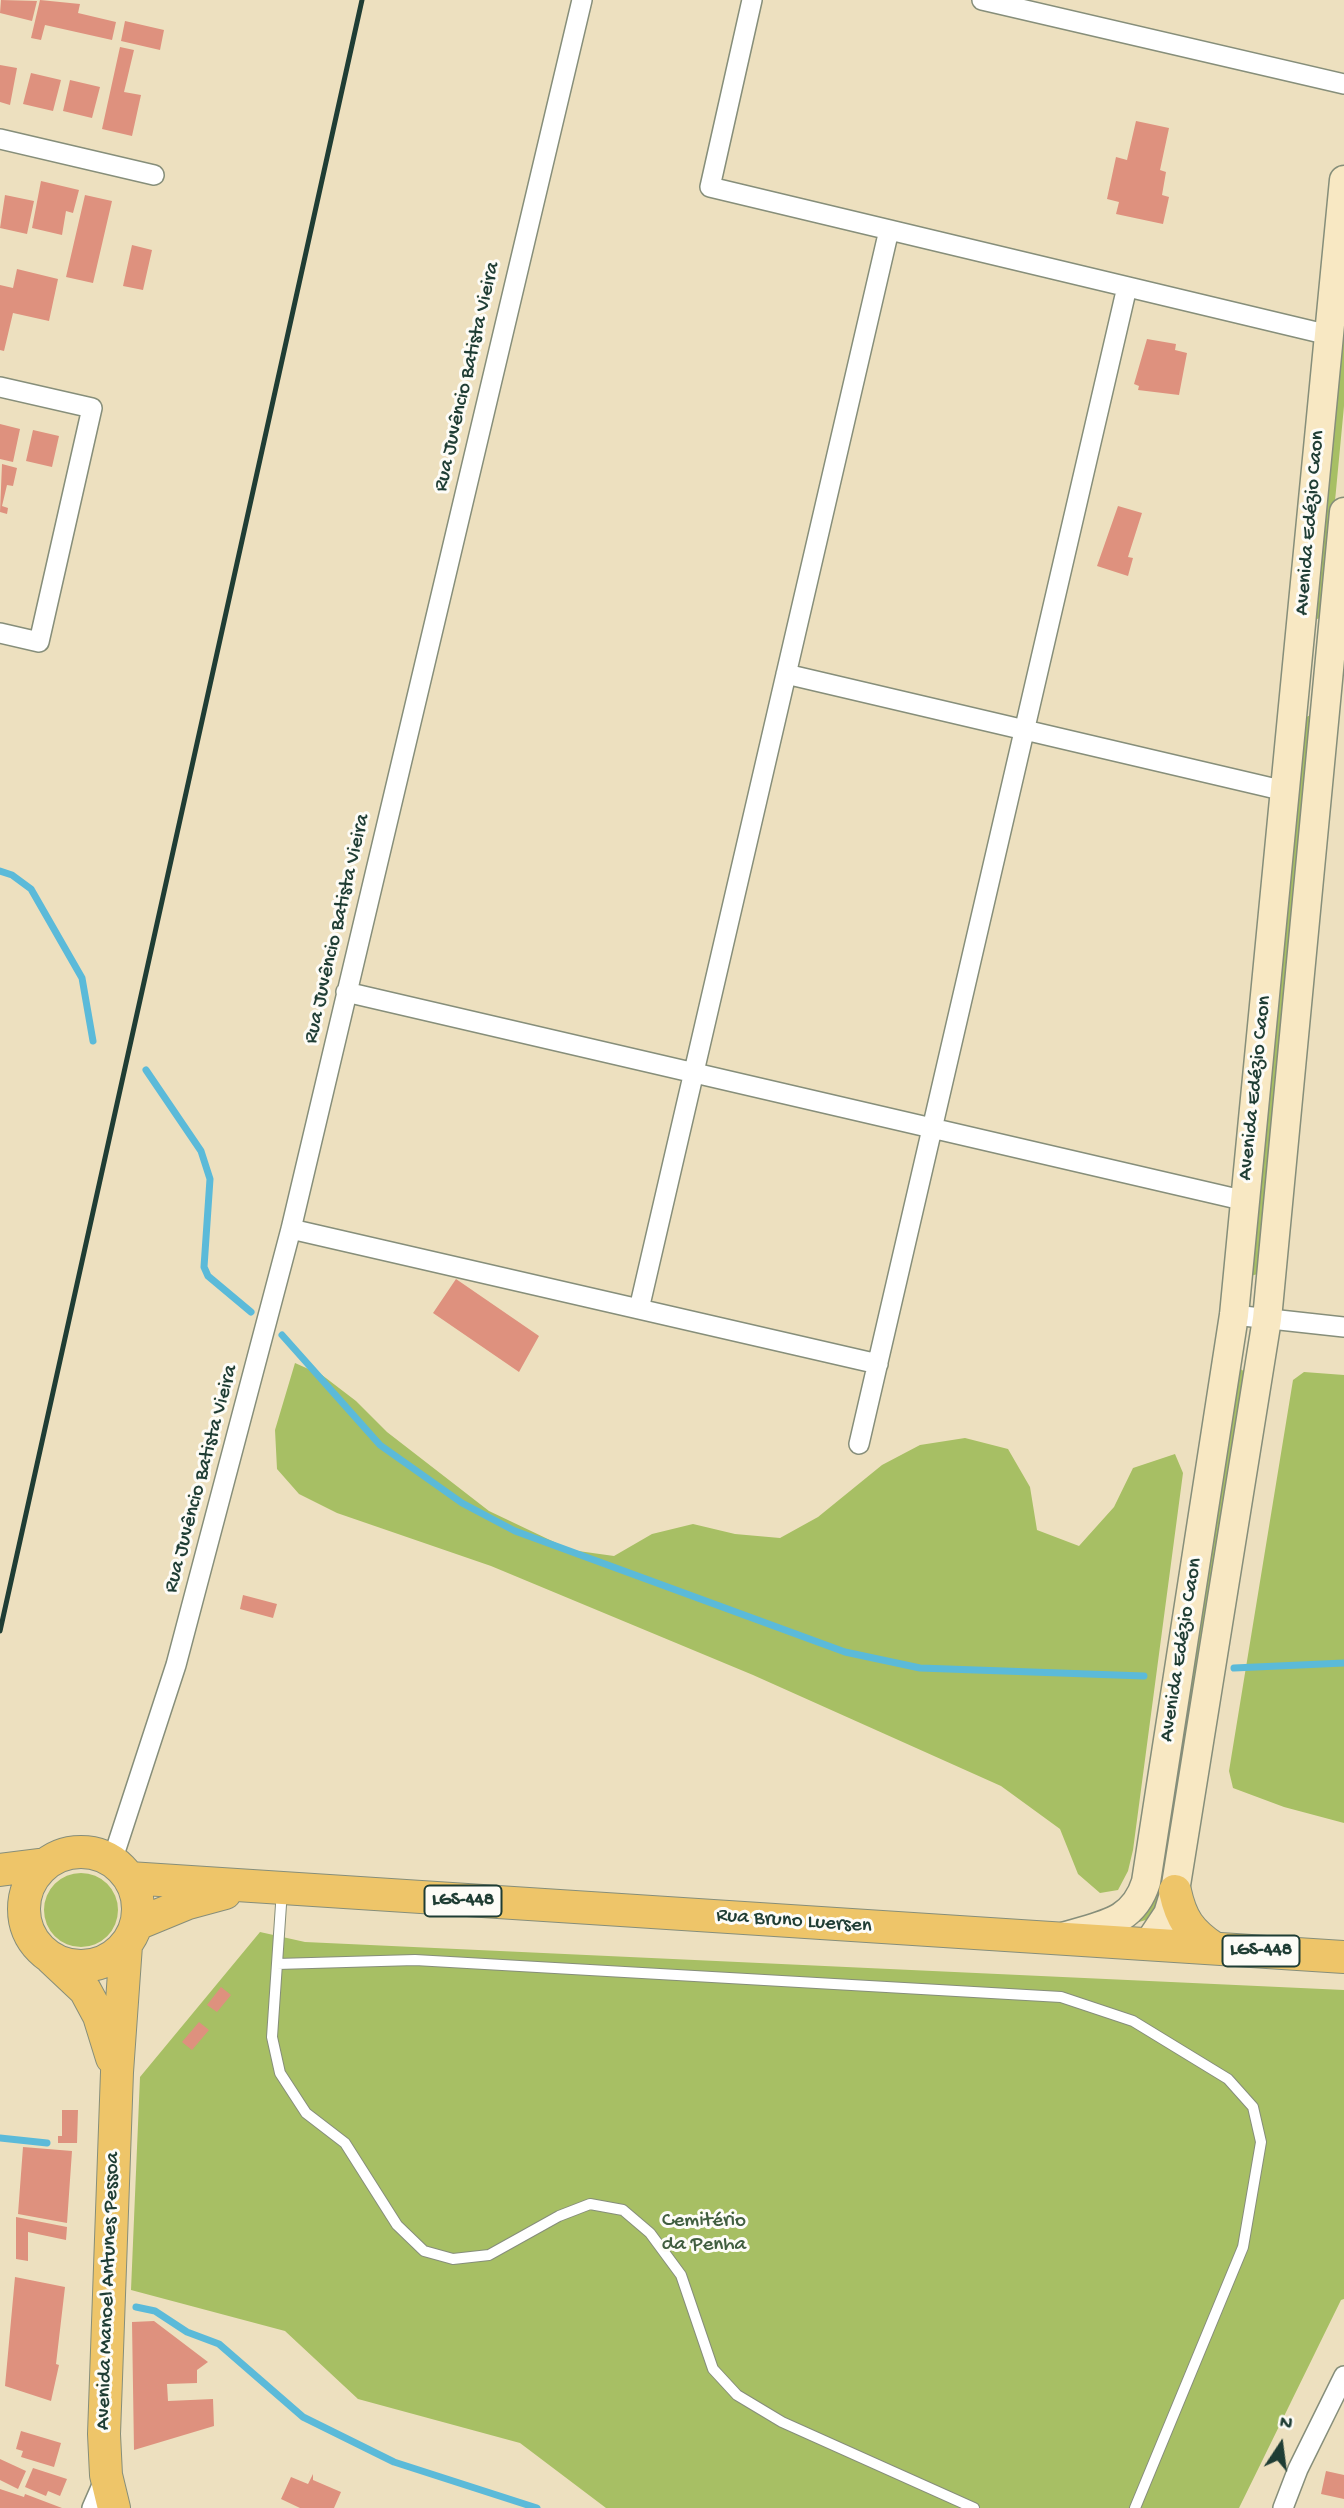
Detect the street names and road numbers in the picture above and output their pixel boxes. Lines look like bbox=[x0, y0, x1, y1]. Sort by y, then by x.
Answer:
street label: Rua Juvêncio Batista Vieira bbox=[429, 260, 507, 494]
street label: Avenida Edézio Caon bbox=[1290, 429, 1332, 617]
street label: Rua Juvêncio Batista Vieira bbox=[299, 812, 377, 1046]
street label: Avenida Edézio Caon bbox=[1234, 994, 1278, 1182]
street label: Rua Juvêncio Batista Vieira bbox=[159, 1362, 245, 1596]
street label: Avenida Edézio Caon bbox=[1155, 1556, 1209, 1744]
road number: LGS-448 bbox=[424, 1885, 502, 1916]
street label: Rua Bruno Luersen bbox=[715, 1904, 873, 1940]
road number: LGS-448 bbox=[1222, 1936, 1300, 1966]
street label: Avenida Manoel Antunes Pessoa bbox=[92, 2152, 126, 2430]

